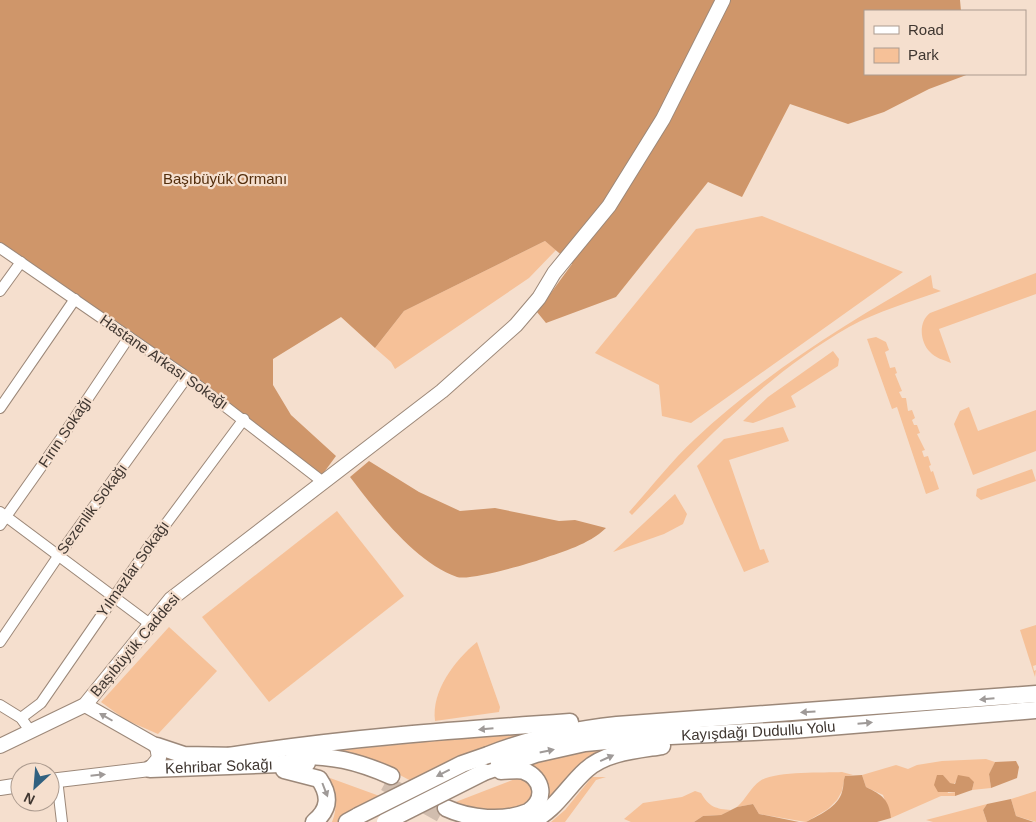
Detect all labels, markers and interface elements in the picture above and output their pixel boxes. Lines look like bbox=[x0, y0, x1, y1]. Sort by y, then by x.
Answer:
legend bbox=[864, 10, 1026, 75]
text: Road bbox=[908, 21, 944, 38]
text: Park bbox=[908, 46, 939, 63]
park label: Başıbüyük Ormanı bbox=[163, 170, 287, 187]
street label: Hastane Arkası Sokağı bbox=[97, 311, 232, 412]
street label: Fırın Sokağı bbox=[35, 393, 94, 470]
street label: Sezenlik Sokağı bbox=[53, 460, 130, 557]
street label: Yılmazlar Sokağı bbox=[93, 517, 172, 620]
street label: Başıbüyük Caddesi bbox=[87, 590, 183, 700]
one-way arrow bbox=[979, 695, 995, 703]
one-way arrow bbox=[800, 708, 816, 716]
one-way arrow bbox=[99, 712, 112, 721]
street label: Kayışdağı Dudullu Yolu bbox=[681, 717, 836, 743]
one-way arrow bbox=[857, 719, 873, 727]
one-way arrow bbox=[478, 725, 494, 733]
one-way arrow bbox=[539, 747, 555, 755]
one-way arrow bbox=[600, 754, 614, 762]
street label: Kehribar Sokağı bbox=[165, 755, 273, 776]
north arrow bbox=[10, 762, 60, 812]
one-way arrow bbox=[436, 770, 450, 778]
one-way arrow bbox=[91, 771, 107, 779]
one-way arrow bbox=[321, 783, 329, 797]
text: N bbox=[21, 789, 37, 808]

